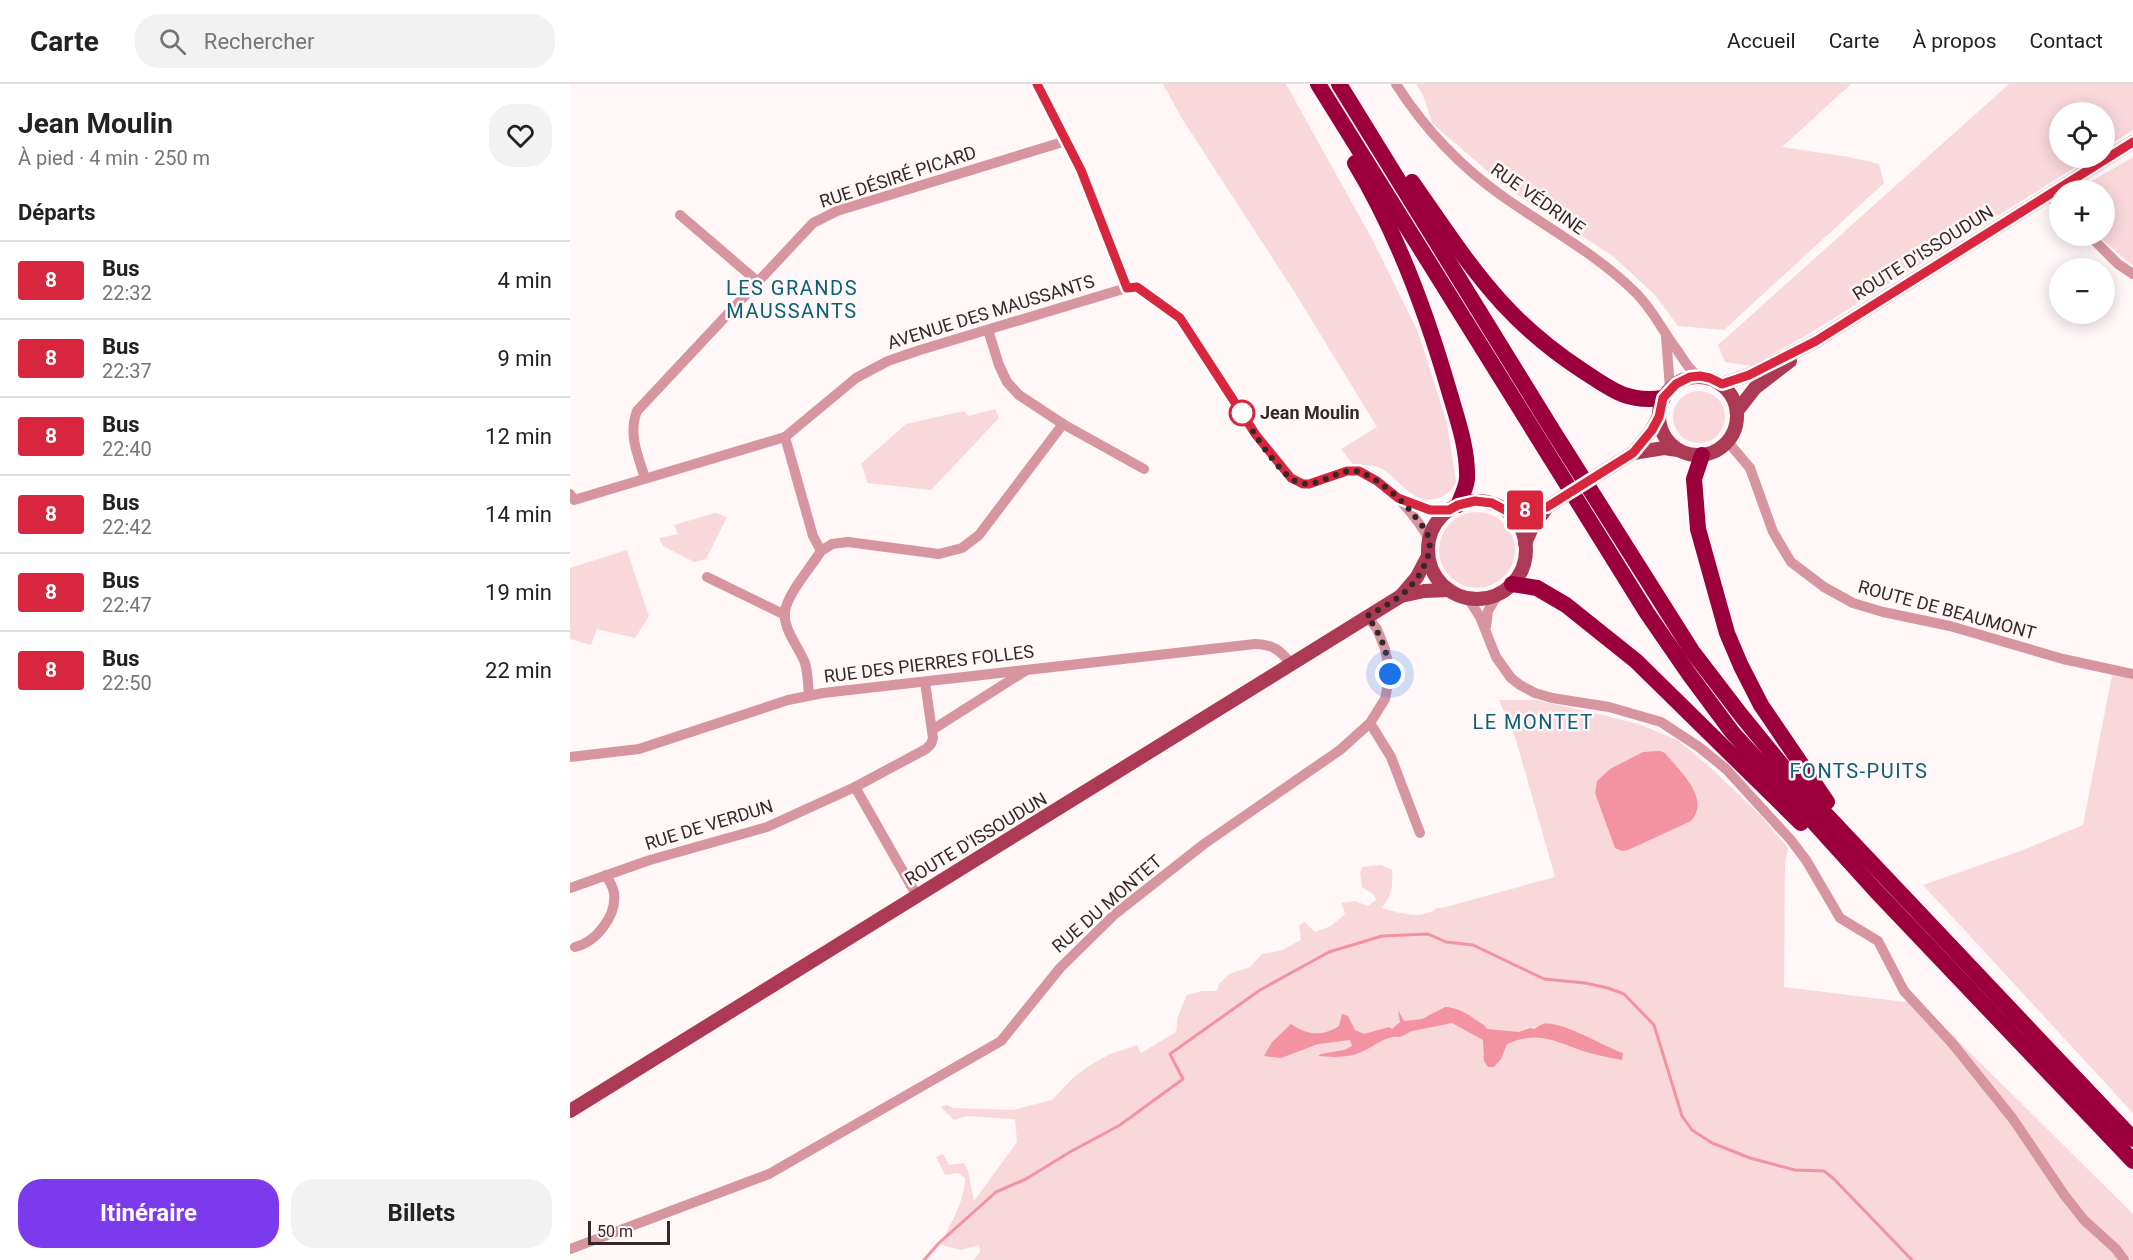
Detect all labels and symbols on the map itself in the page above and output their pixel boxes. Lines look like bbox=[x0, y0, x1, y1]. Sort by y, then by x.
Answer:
street label: RUE DÉSIRÉ PICARD bbox=[817, 141, 979, 212]
street label: RUE VÉDRINE bbox=[1487, 158, 1589, 239]
street label: ROUTE D'ISSOUDUN bbox=[1848, 201, 1997, 304]
street label: AVENUE DES MAUSSANTS bbox=[885, 270, 1097, 353]
district label: LES GRANDS MAUSSANTS bbox=[726, 276, 858, 323]
marker: Jean Moulin bbox=[1229, 400, 1255, 426]
place label: Jean Moulin bbox=[1260, 402, 1360, 423]
line badge: 8 bbox=[1506, 490, 1544, 530]
street label: ROUTE DE BEAUMONT bbox=[1856, 576, 2039, 643]
street label: RUE DES PIERRES FOLLES bbox=[823, 640, 1035, 687]
your location bbox=[1375, 659, 1405, 689]
district label: LE MONTET bbox=[1472, 710, 1594, 734]
district label: FONTS-PUITS bbox=[1790, 759, 1928, 783]
street label: ROUTE D'ISSOUDUN bbox=[901, 788, 1051, 889]
street label: RUE DE VERDUN bbox=[642, 795, 776, 854]
street label: RUE DU MONTET bbox=[1048, 850, 1166, 957]
scale bar bbox=[588, 1218, 670, 1246]

